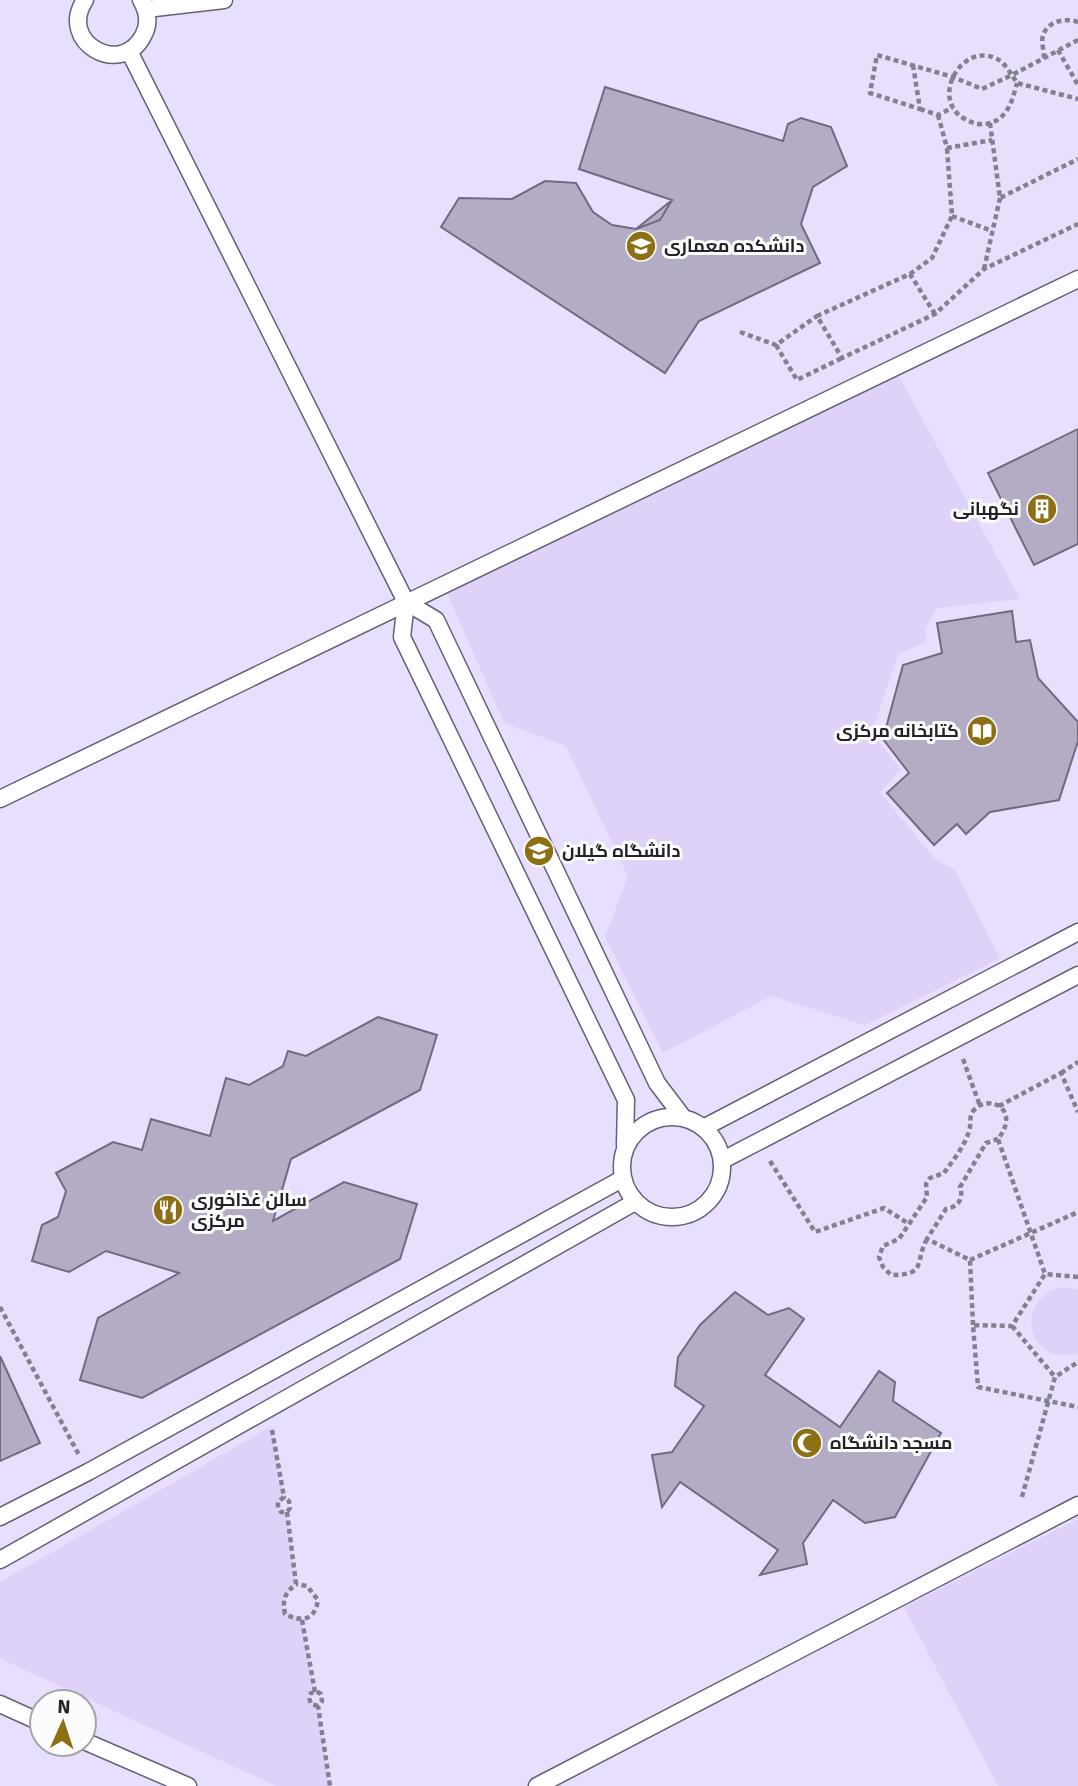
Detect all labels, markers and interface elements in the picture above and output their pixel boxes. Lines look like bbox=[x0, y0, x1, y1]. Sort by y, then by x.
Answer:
school or university icon: دانشکده معماری bbox=[624, 229, 658, 263]
place label: دانشکده معماری bbox=[664, 235, 804, 257]
building icon: نگهبانی bbox=[1025, 492, 1059, 526]
place label: نگهبانی bbox=[953, 498, 1019, 520]
library icon: کتابخانه مرکزی bbox=[965, 714, 999, 748]
place label: کتابخانه مرکزی bbox=[836, 720, 959, 742]
school or university icon: دانشگاه گیلان bbox=[522, 834, 556, 868]
place label: دانشگاه گیلان bbox=[562, 840, 680, 862]
place label: سالن غذاخوری مرکزی bbox=[191, 1189, 307, 1232]
restaurant icon: سالن غذاخوری مرکزی bbox=[151, 1193, 185, 1227]
mosque icon: مسجد دانشگاه bbox=[790, 1426, 824, 1460]
place label: مسجد دانشگاه bbox=[830, 1432, 952, 1454]
north arrow bbox=[28, 1688, 98, 1758]
text: N bbox=[57, 1695, 71, 1719]

